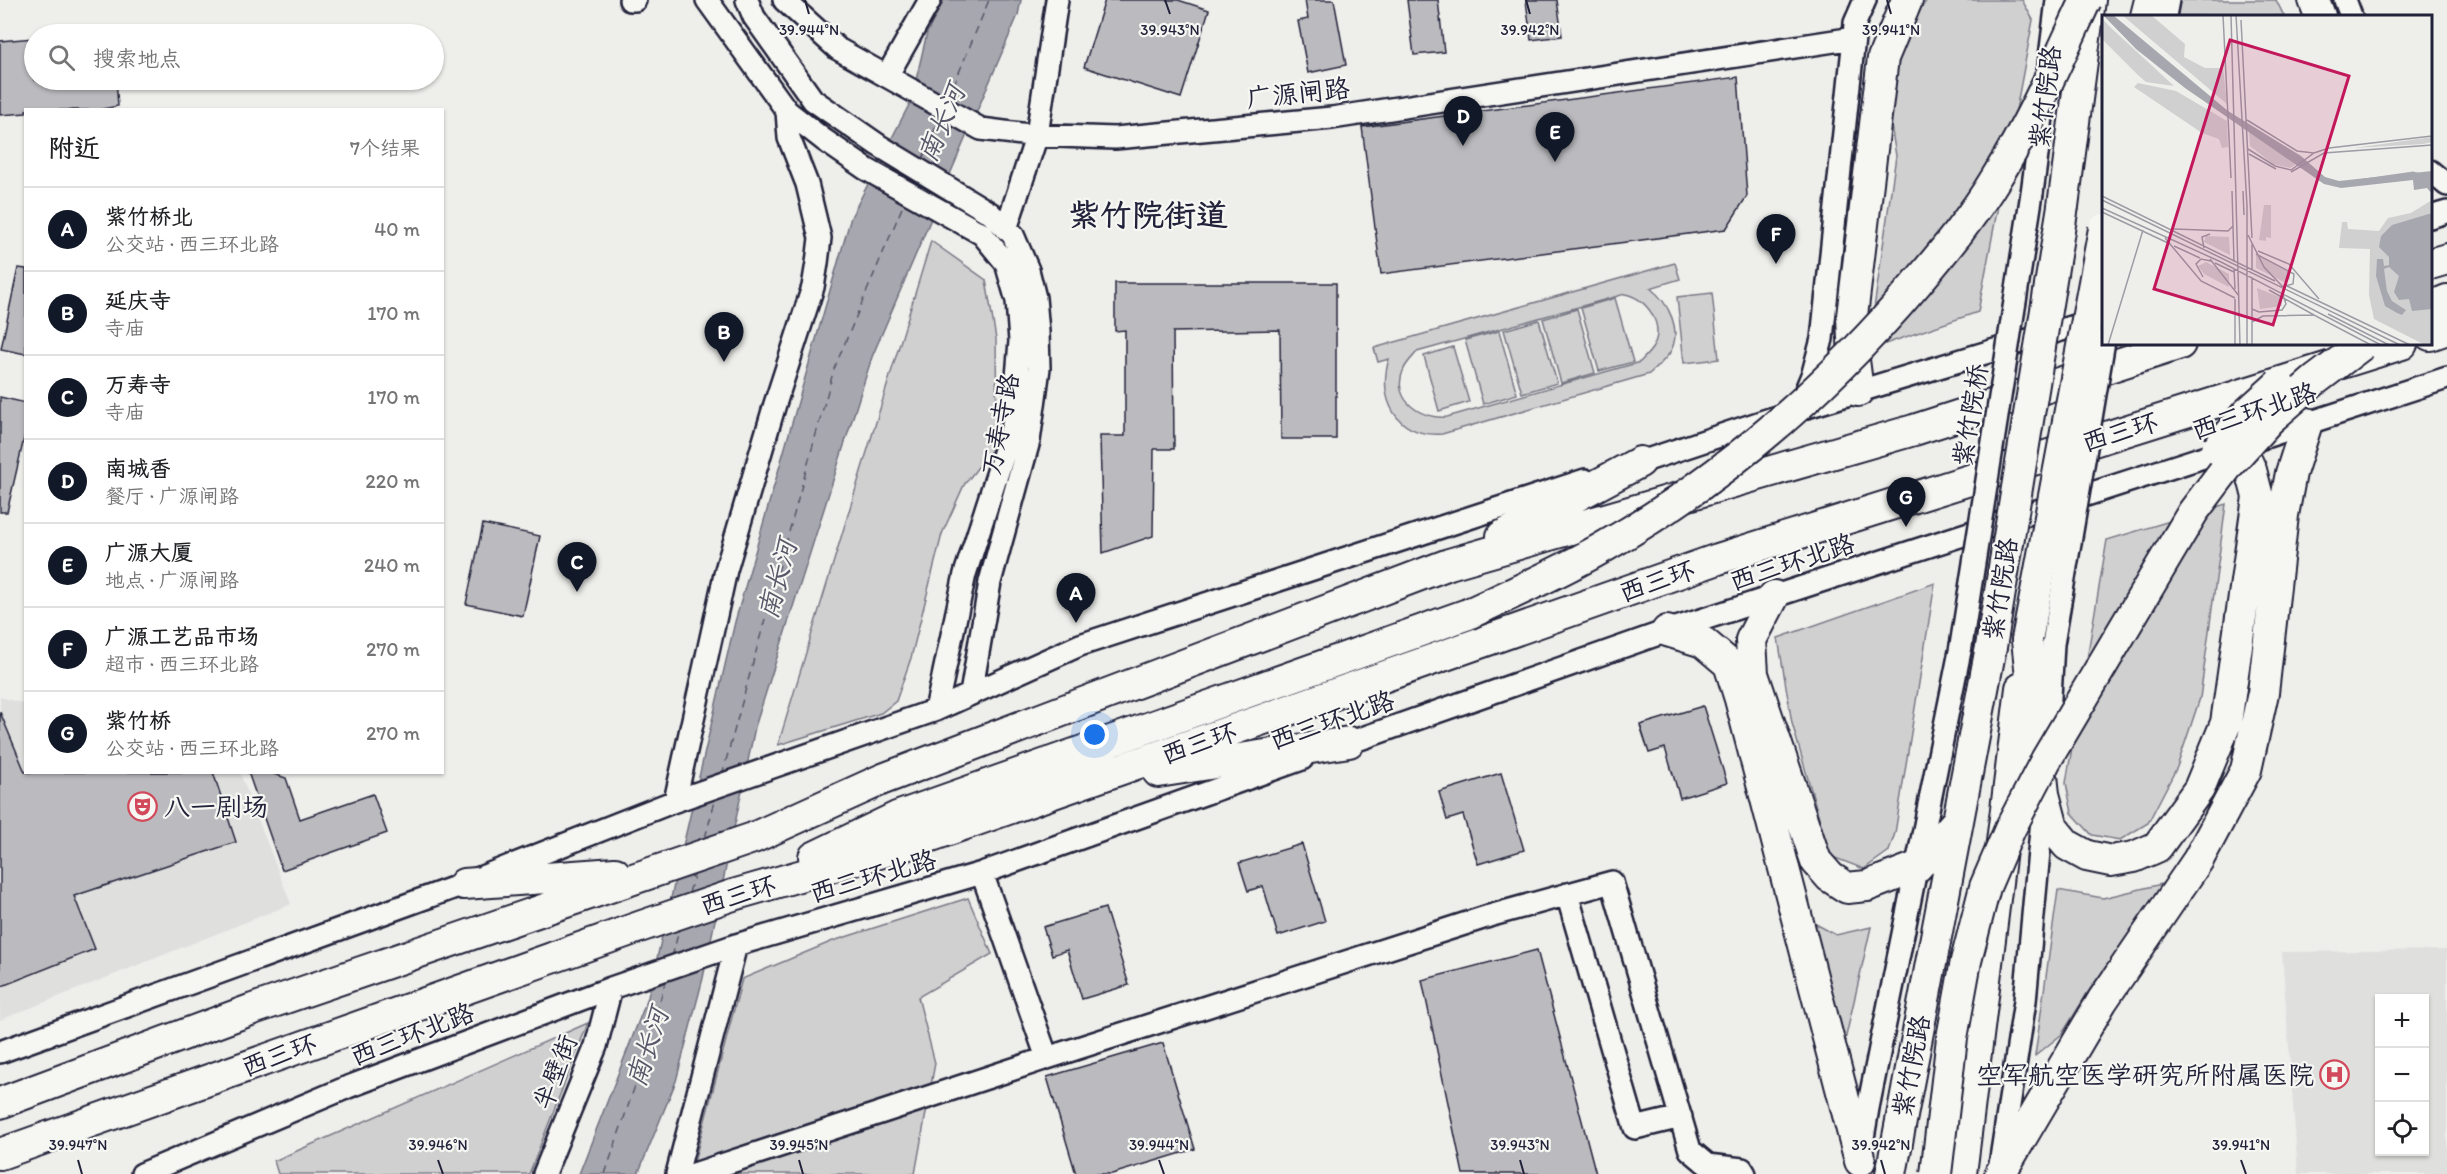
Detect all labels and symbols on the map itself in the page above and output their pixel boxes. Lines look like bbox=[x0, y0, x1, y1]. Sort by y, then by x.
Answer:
inset map bbox=[2102, 15, 2432, 345]
text: 39.944°N bbox=[779, 21, 839, 39]
text: 39.943°N bbox=[1140, 21, 1200, 39]
text: 39.942°N bbox=[1500, 21, 1560, 39]
text: 39.941°N bbox=[1862, 21, 1920, 39]
street label: 紫竹院路 bbox=[2023, 43, 2067, 151]
street label: 广源闸路 bbox=[1245, 72, 1351, 114]
water label: 南长河 bbox=[910, 76, 974, 167]
pin: D bbox=[1444, 96, 1482, 146]
pin: E bbox=[1536, 112, 1574, 162]
district label: 紫竹院街道 bbox=[1068, 196, 1228, 234]
pin: F bbox=[1756, 214, 1796, 264]
pin: B bbox=[704, 312, 744, 362]
street label: 紫竹院桥 bbox=[1946, 361, 1994, 469]
street label: 万寿寺路 bbox=[974, 370, 1026, 478]
street label: 西三环北路 bbox=[2187, 376, 2321, 446]
street label: 西三环 bbox=[2078, 405, 2162, 459]
pin: G bbox=[1886, 478, 1926, 527]
street label: 西三环北路 bbox=[1725, 527, 1859, 597]
water label: 南长河 bbox=[751, 532, 804, 622]
street label: 紫竹院路 bbox=[1976, 535, 2024, 643]
pin: C bbox=[558, 542, 596, 592]
street label: 西三环 bbox=[1615, 553, 1699, 609]
pin: A bbox=[1056, 574, 1096, 623]
street label: 西三环北路 bbox=[1265, 684, 1399, 756]
street label: 西三环 bbox=[1157, 715, 1241, 771]
your location bbox=[1080, 720, 1109, 749]
theatre icon: 八一剧场 bbox=[127, 791, 159, 823]
place label: 八一剧场 bbox=[164, 791, 268, 823]
street label: 西三环北路 bbox=[806, 843, 940, 909]
street label: 西三环 bbox=[696, 868, 780, 922]
street label: 西三环北路 bbox=[346, 996, 478, 1072]
water label: 南长河 bbox=[619, 1000, 676, 1091]
street label: 紫竹院路 bbox=[1885, 1012, 1937, 1120]
street label: 西三环 bbox=[237, 1027, 321, 1083]
street label: 半壁街 bbox=[526, 1030, 584, 1114]
place label: 空军航空医学研究所附属医院 bbox=[1976, 1059, 2314, 1091]
hospital icon: 空军航空医学研究所附属医院 bbox=[2319, 1059, 2351, 1091]
text: 39.947°N bbox=[49, 1136, 107, 1154]
text: 39.946°N bbox=[408, 1136, 468, 1154]
text: 39.945°N bbox=[770, 1136, 829, 1154]
text: 39.944°N bbox=[1129, 1136, 1189, 1154]
text: 39.943°N bbox=[1490, 1136, 1550, 1154]
text: 39.942°N bbox=[1851, 1136, 1911, 1154]
text: 39.941°N bbox=[2212, 1136, 2270, 1154]

